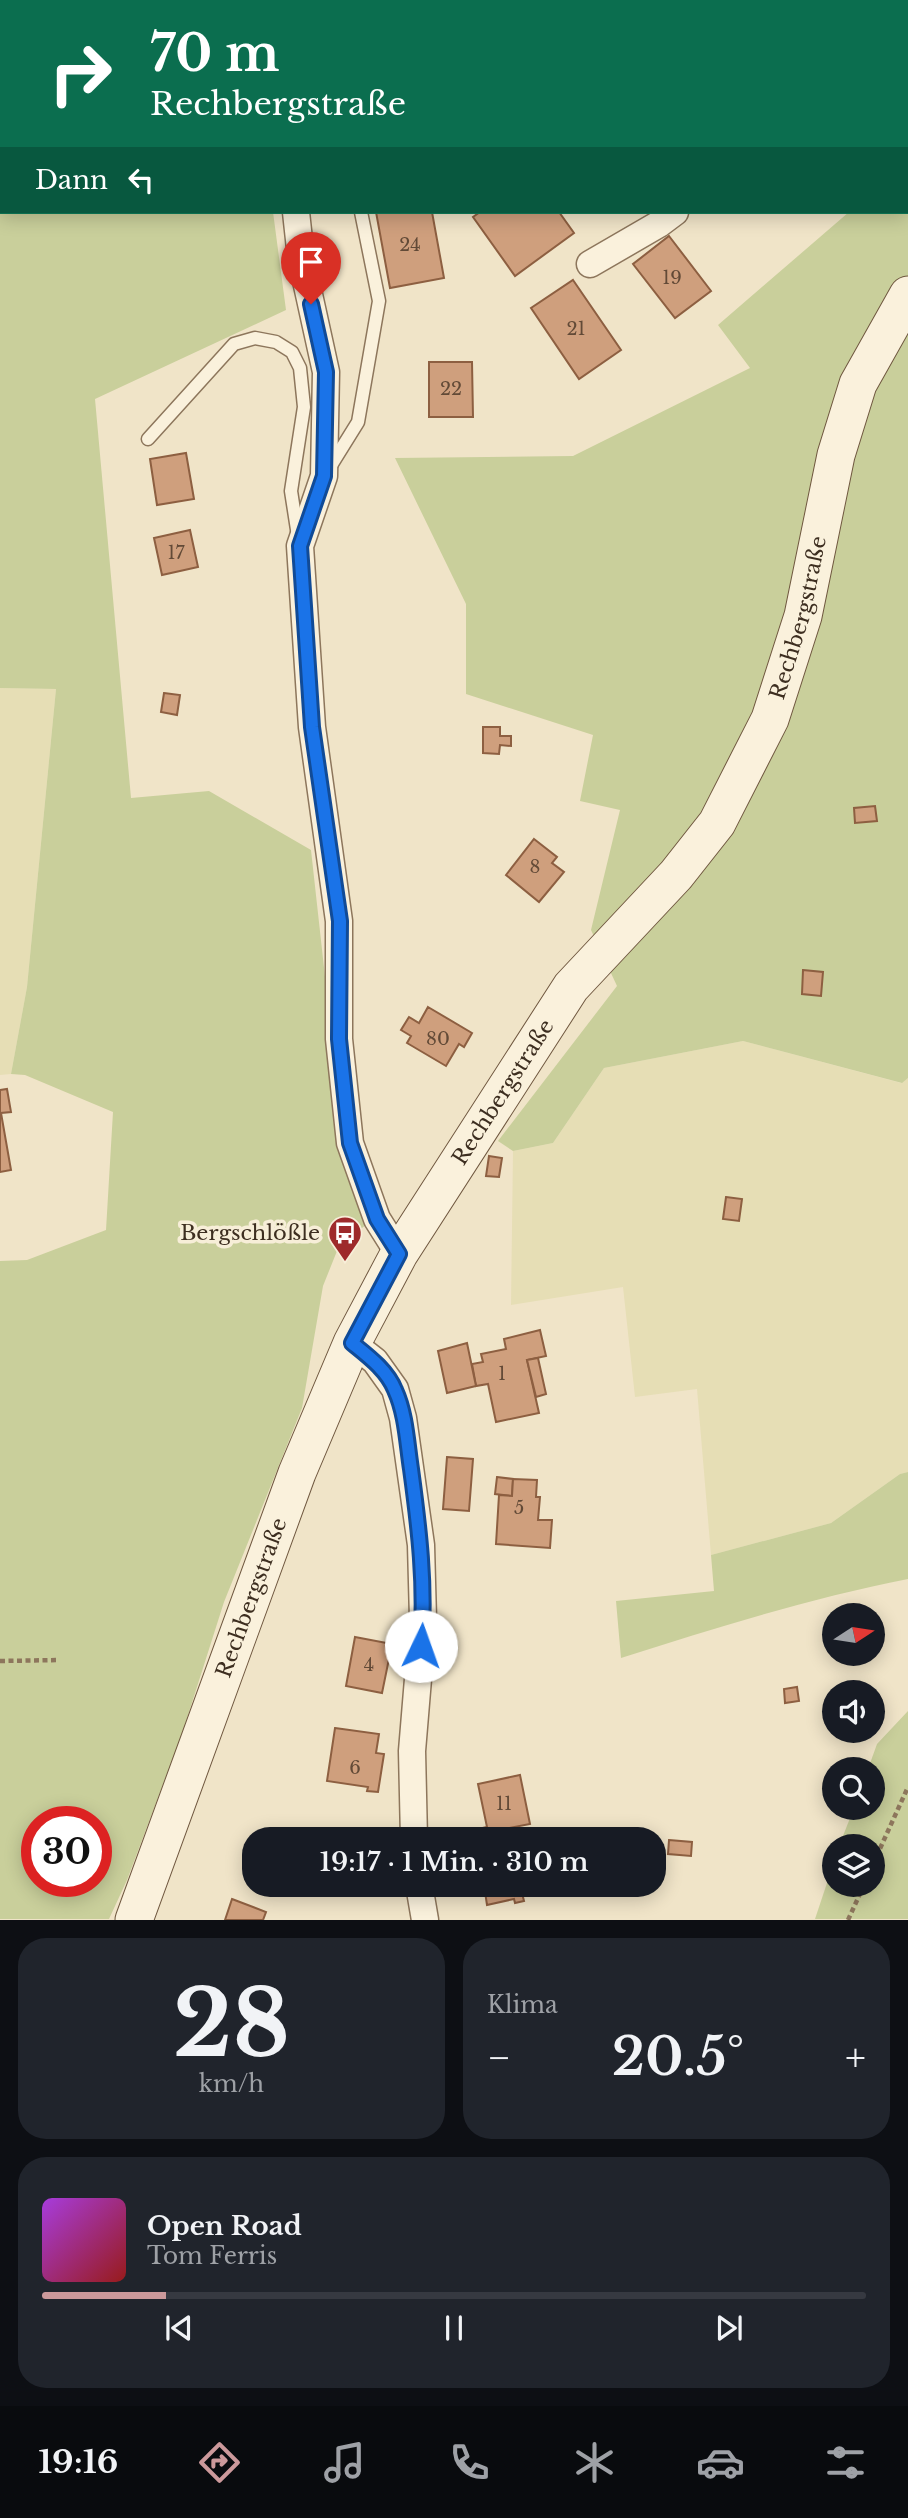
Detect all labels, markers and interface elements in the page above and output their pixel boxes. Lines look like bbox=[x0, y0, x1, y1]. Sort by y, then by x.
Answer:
text: 70 m bbox=[150, 23, 280, 84]
icon: right bbox=[35, 28, 126, 119]
text: Rechbergstraße bbox=[150, 84, 406, 124]
icon: left bbox=[122, 161, 160, 199]
text: Dann bbox=[35, 164, 108, 196]
pin bbox=[281, 232, 341, 304]
house number: 24 bbox=[399, 234, 421, 256]
icon: arrive bbox=[292, 243, 330, 281]
house number: 19 bbox=[662, 267, 682, 289]
house number: 21 bbox=[566, 318, 586, 340]
house number: 22 bbox=[440, 378, 462, 400]
street label: Rechbergstraße bbox=[764, 534, 832, 703]
house number: 17 bbox=[167, 542, 185, 564]
house number: 8 bbox=[530, 856, 540, 878]
street label: Rechbergstraße bbox=[447, 1015, 560, 1170]
house number: 80 bbox=[426, 1028, 450, 1050]
bus stop icon: Bergschlößle bbox=[326, 1214, 364, 1263]
place label: Bergschlößle bbox=[180, 1220, 320, 1246]
house number: 1 bbox=[498, 1363, 506, 1385]
house number: 5 bbox=[514, 1497, 524, 1519]
street label: Rechbergstraße bbox=[210, 1514, 293, 1681]
north arrow bbox=[822, 1603, 886, 1666]
map controls bbox=[822, 1603, 885, 1897]
position arrow bbox=[384, 1609, 458, 1683]
house number: 4 bbox=[364, 1654, 374, 1676]
button: sound bbox=[822, 1680, 885, 1743]
house number: 6 bbox=[349, 1757, 361, 1779]
button: search bbox=[822, 1757, 885, 1820]
house number: 11 bbox=[496, 1793, 512, 1815]
speed limit sign: 30 bbox=[21, 1806, 112, 1897]
button: layers bbox=[822, 1834, 885, 1897]
text: 19:17 · 1 Min. · 310 m bbox=[320, 1846, 589, 1878]
text: 28 bbox=[173, 1968, 290, 2081]
text: Klima bbox=[487, 1991, 558, 2019]
text: 20.5° bbox=[612, 2025, 744, 2089]
text: − bbox=[487, 2034, 511, 2081]
text: + bbox=[845, 2034, 866, 2081]
text: km/h bbox=[199, 2070, 264, 2098]
text: Open Road bbox=[147, 2210, 302, 2242]
text: Tom Ferris bbox=[147, 2242, 277, 2270]
icon: previous bbox=[160, 2309, 198, 2347]
icon: pause bbox=[435, 2309, 473, 2347]
icon: next bbox=[710, 2309, 748, 2347]
icon: directions bbox=[195, 2438, 244, 2487]
icon: music bbox=[320, 2438, 369, 2487]
icon: phone bbox=[445, 2438, 494, 2487]
icon: climate bbox=[570, 2438, 619, 2487]
icon: car bbox=[696, 2438, 745, 2487]
icon: filters bbox=[821, 2438, 870, 2487]
text: 19:16 bbox=[38, 2442, 118, 2482]

